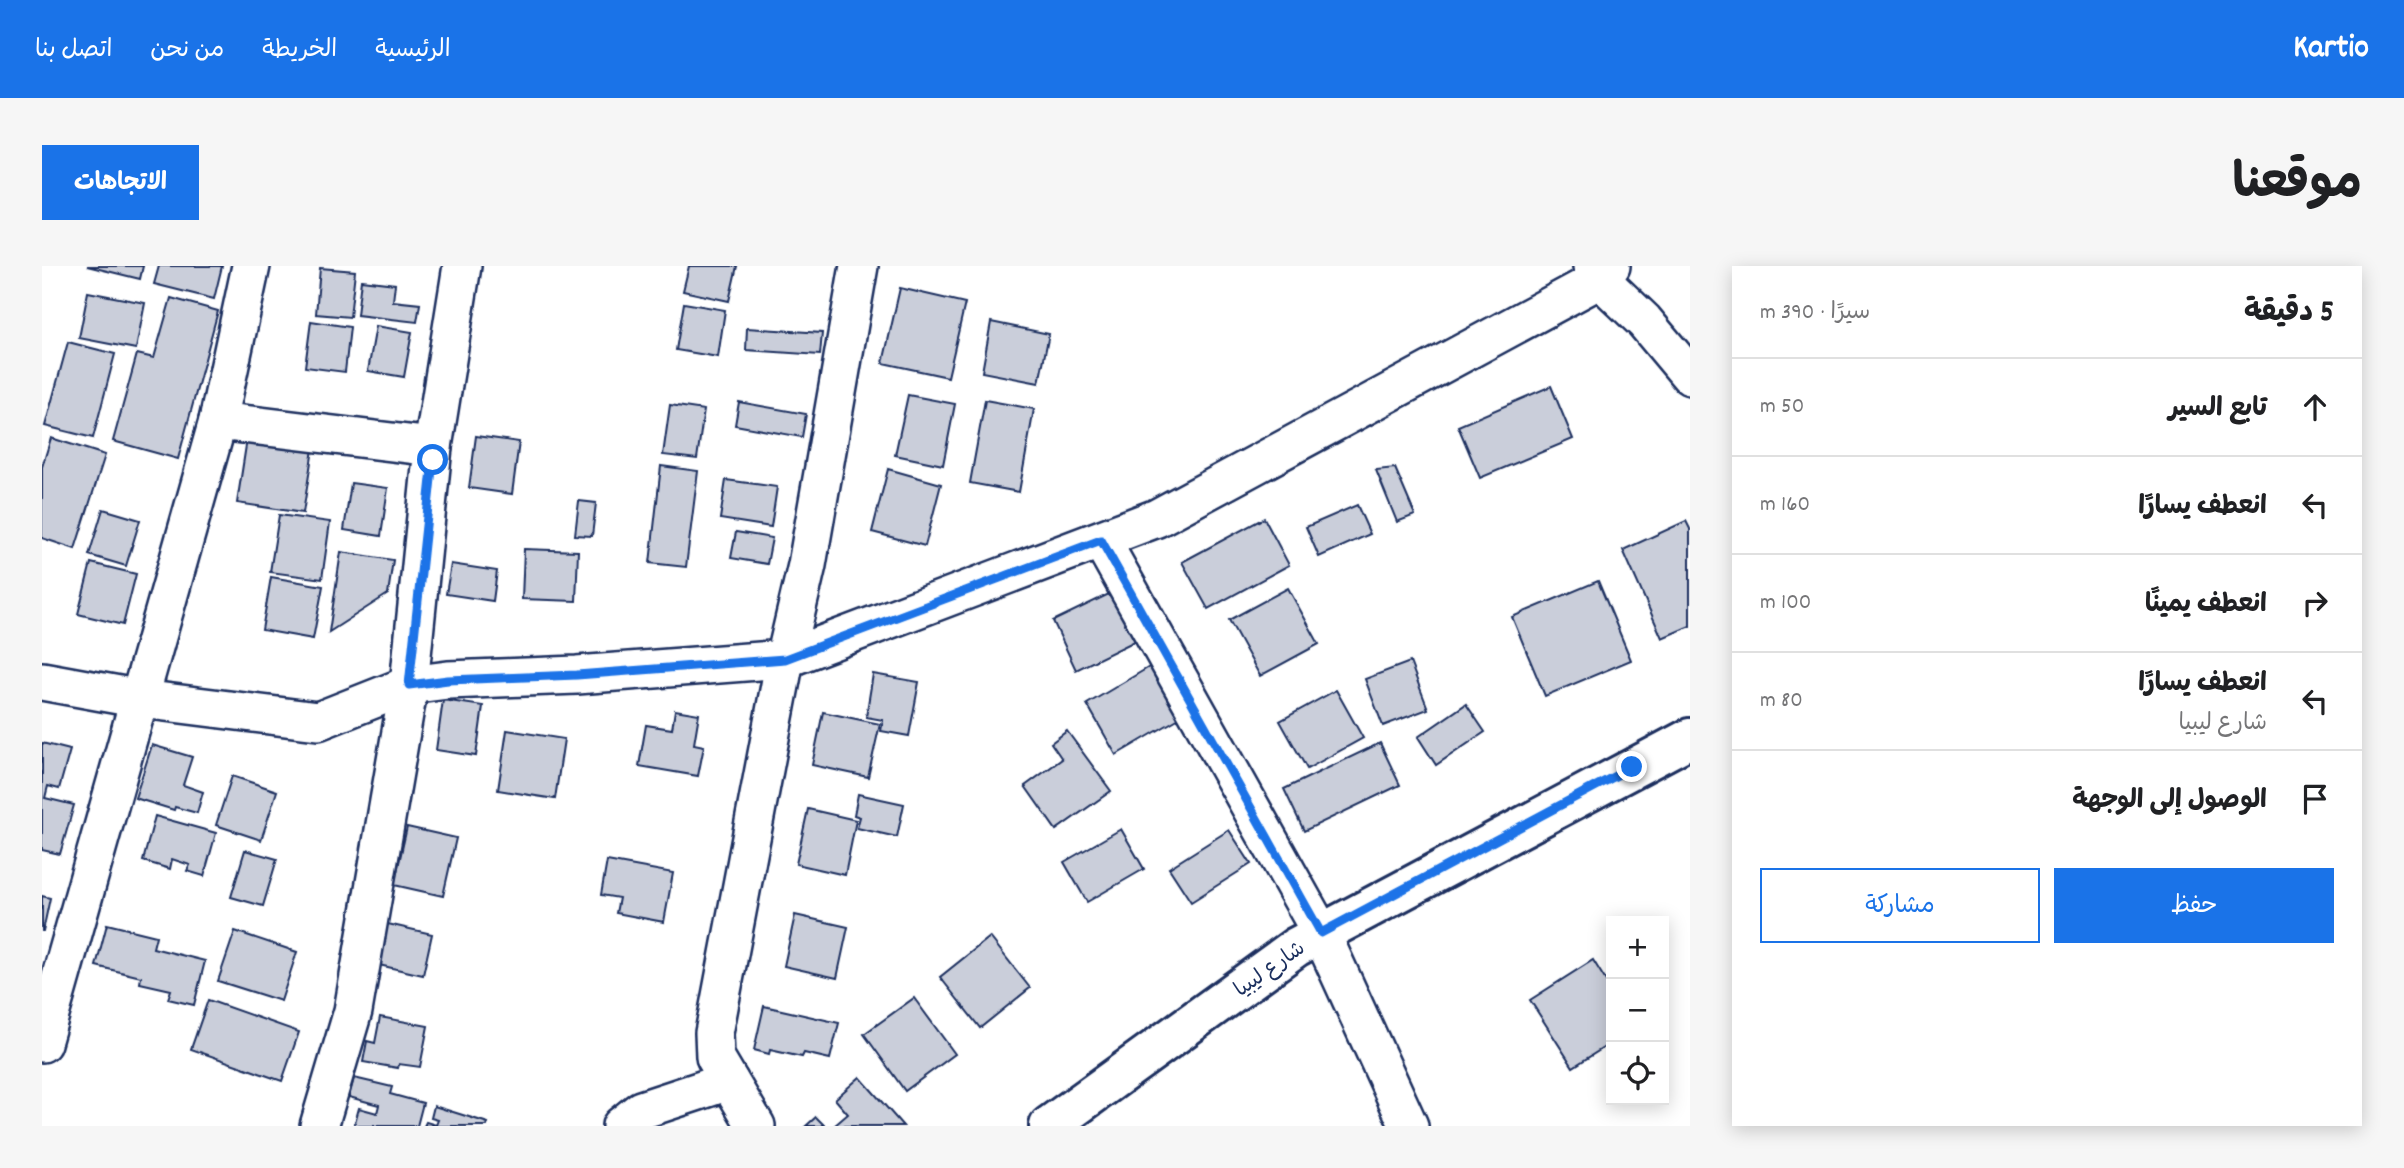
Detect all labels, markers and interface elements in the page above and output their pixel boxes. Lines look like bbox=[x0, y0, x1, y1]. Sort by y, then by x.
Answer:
text: Kartio bbox=[2293, 26, 2369, 73]
text: اتصل بنا bbox=[35, 34, 112, 68]
text: من نحن bbox=[150, 34, 224, 68]
text: الخريطة bbox=[262, 34, 337, 68]
text: الرئيسية bbox=[375, 34, 451, 68]
button: الاتجاهات bbox=[42, 145, 199, 220]
text: موقعنا bbox=[2232, 151, 2362, 221]
text: 5 دقيقة bbox=[2244, 293, 2334, 336]
text: سيرًا · 390 m bbox=[1760, 297, 1870, 330]
icon: ahead bbox=[2296, 388, 2334, 426]
text: 50 m bbox=[1760, 391, 1804, 424]
text: تابع السير bbox=[2168, 391, 2267, 428]
route start bbox=[417, 444, 448, 475]
icon: left bbox=[2296, 486, 2334, 524]
text: 160 m bbox=[1760, 489, 1810, 522]
text: انعطف يسارًا bbox=[2138, 489, 2267, 526]
icon: right bbox=[2296, 584, 2334, 622]
text: 100 m bbox=[1760, 587, 1811, 620]
text: انعطف يمينًا bbox=[2145, 587, 2267, 624]
text: انعطف يسارًا bbox=[2138, 666, 2267, 703]
icon: left bbox=[2296, 682, 2334, 720]
text: 80 m bbox=[1760, 685, 1803, 718]
text: شارع ليبيا bbox=[2179, 708, 2267, 741]
route end bbox=[1616, 751, 1647, 782]
icon: arrive bbox=[2296, 780, 2334, 818]
text: الوصول إلى الوجهة bbox=[2072, 783, 2267, 820]
button: مشاركة bbox=[1760, 868, 2040, 943]
button: حفظ bbox=[2054, 868, 2334, 943]
map controls bbox=[1606, 916, 1669, 1105]
button: + bbox=[1606, 916, 1669, 979]
street label: شارع ليبيا bbox=[1229, 935, 1312, 1006]
button: − bbox=[1606, 979, 1669, 1042]
button: locate bbox=[1606, 1042, 1669, 1105]

